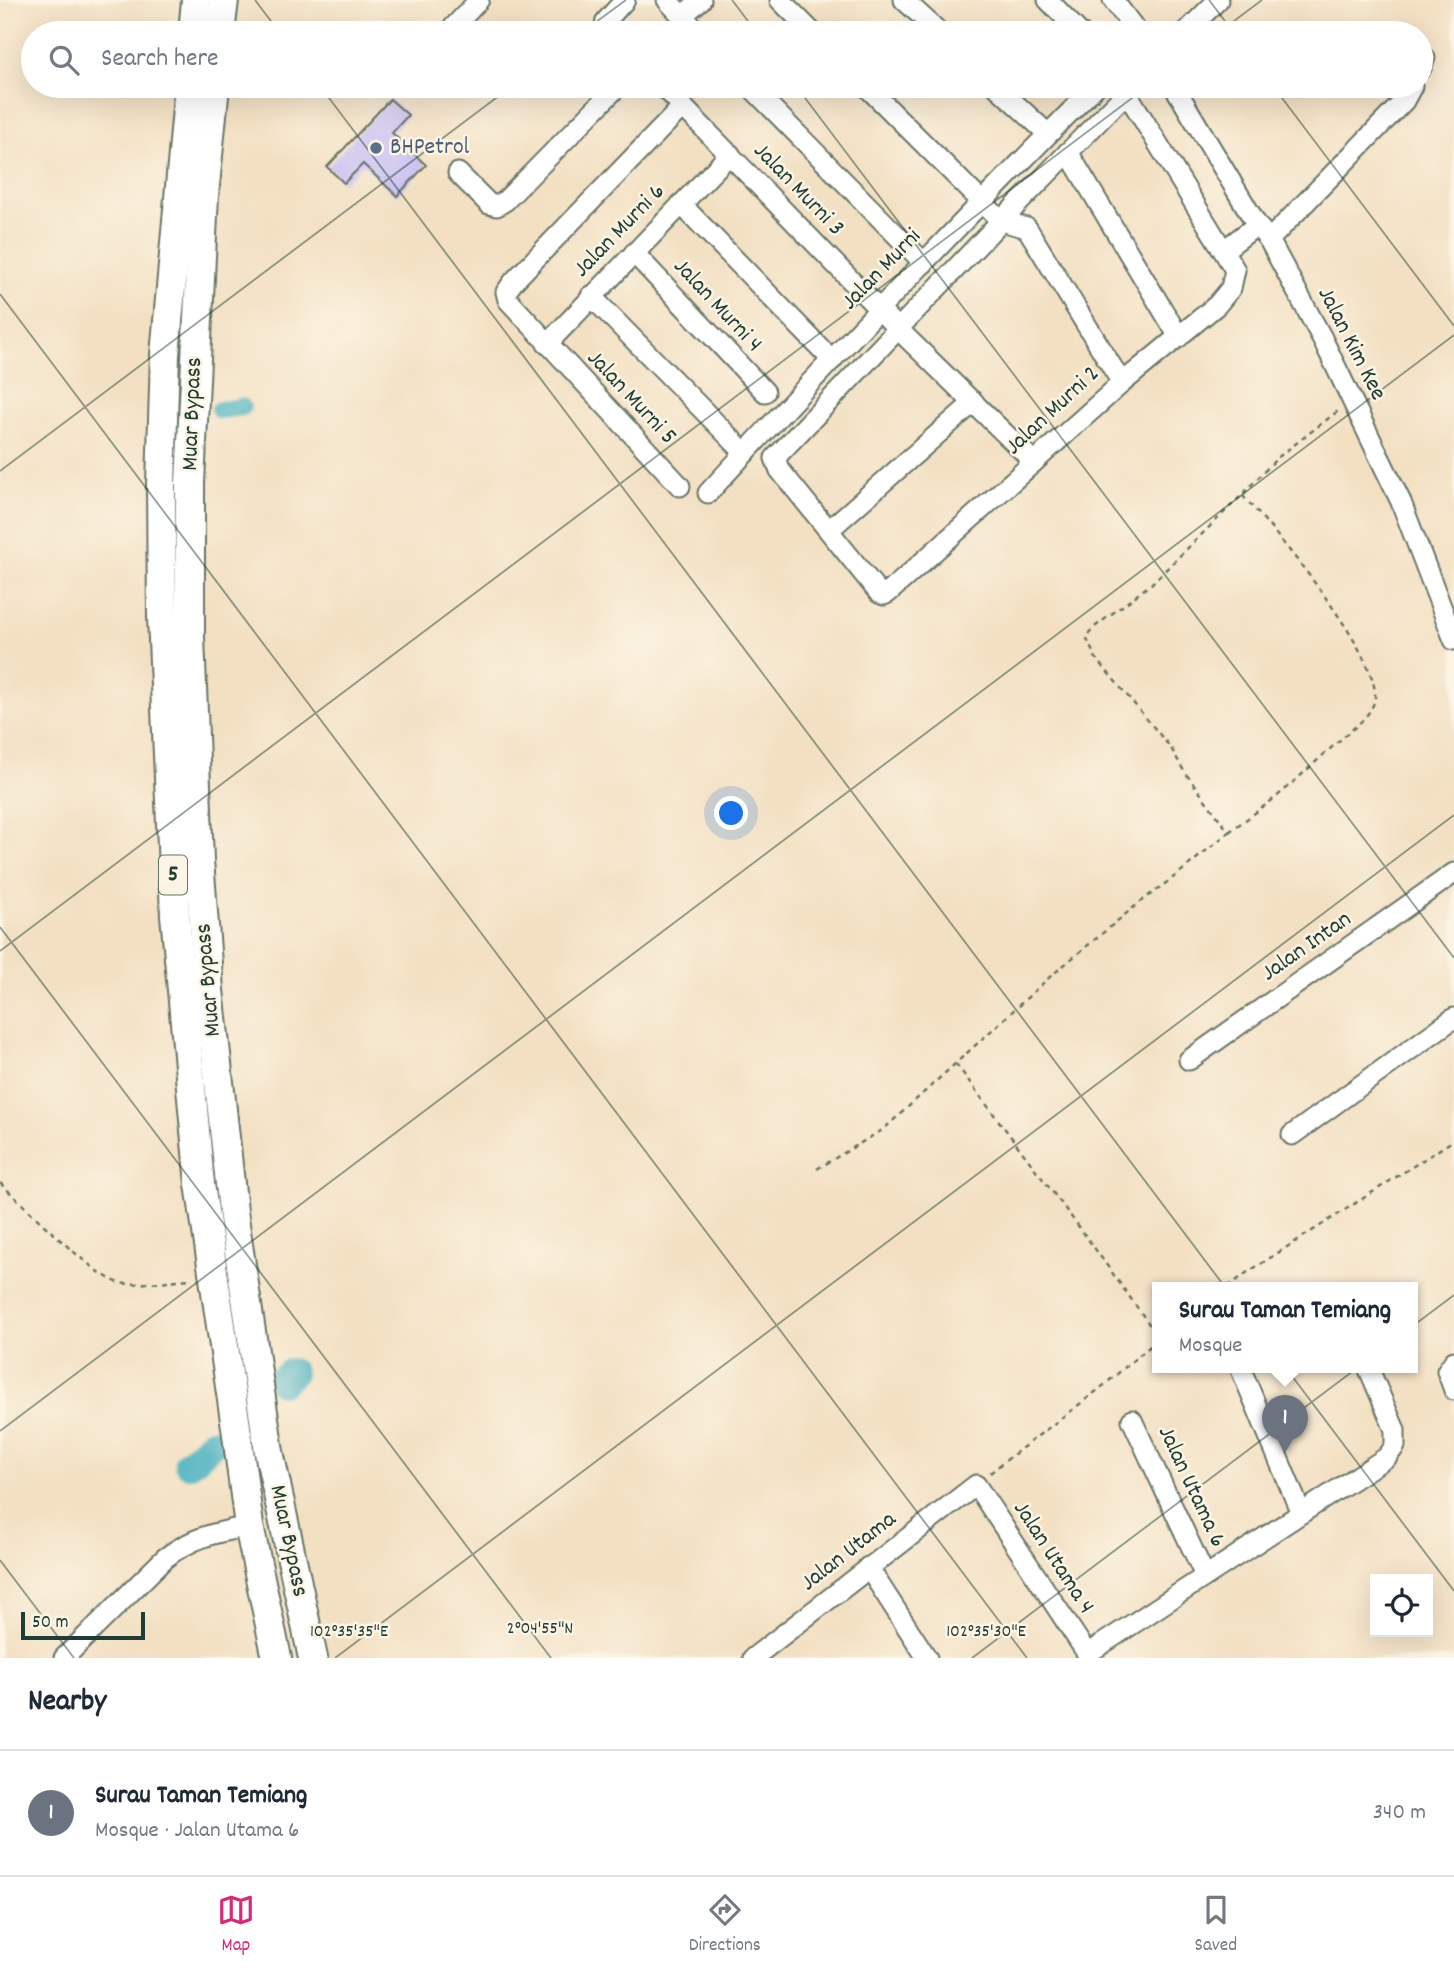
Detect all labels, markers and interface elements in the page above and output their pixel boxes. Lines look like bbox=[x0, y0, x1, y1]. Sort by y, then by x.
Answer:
search box bbox=[21, 21, 1433, 98]
icon: search bbox=[45, 41, 83, 79]
text: Search here bbox=[101, 41, 219, 78]
place label: BHPetrol bbox=[390, 131, 470, 165]
street label: Jalan Murni 3 bbox=[745, 136, 851, 244]
marker: BHPetrol bbox=[368, 140, 384, 156]
street label: Jalan Murni 6 bbox=[566, 176, 674, 286]
street label: Jalan Murni bbox=[834, 221, 930, 319]
street label: Jalan Murni 4 bbox=[664, 251, 770, 361]
street label: Jalan Kim Kee bbox=[1308, 281, 1394, 407]
street label: Jalan Murni 5 bbox=[578, 343, 684, 453]
street label: Muar Bypass bbox=[174, 357, 212, 471]
street label: Jalan Murni 2 bbox=[998, 358, 1108, 464]
your location bbox=[714, 796, 748, 830]
road number: 5 bbox=[159, 856, 187, 894]
street label: Jalan Intan bbox=[1255, 903, 1359, 991]
street label: Muar Bypass bbox=[187, 922, 231, 1038]
popup bbox=[1152, 1282, 1418, 1373]
text: Surau Taman Temiang bbox=[1179, 1293, 1391, 1330]
text: Mosque bbox=[1179, 1330, 1243, 1363]
pin: 1 bbox=[1262, 1395, 1308, 1453]
street label: Jalan Utama 6 bbox=[1148, 1421, 1234, 1553]
street label: Muar Bypass bbox=[260, 1482, 316, 1600]
street label: Jalan Utama 4 bbox=[1004, 1495, 1102, 1621]
street label: Jalan Utama bbox=[794, 1503, 905, 1600]
map controls bbox=[1370, 1574, 1433, 1637]
button: locate bbox=[1370, 1574, 1433, 1637]
scale bar bbox=[21, 1609, 145, 1641]
text: 50 m bbox=[32, 1610, 69, 1637]
text: 2°04'55"N bbox=[507, 1617, 573, 1642]
text: 102°35'35"E bbox=[310, 1620, 388, 1645]
text: 102°35'30"E bbox=[946, 1620, 1026, 1645]
text: Nearby bbox=[28, 1682, 106, 1725]
text: Surau Taman Temiang bbox=[95, 1778, 307, 1815]
text: 1 bbox=[48, 1797, 54, 1830]
text: 340 m bbox=[1373, 1797, 1426, 1830]
text: Mosque · Jalan Utama 6 bbox=[95, 1815, 299, 1848]
tab: Map bbox=[217, 1891, 255, 1960]
tab: Directions bbox=[689, 1891, 761, 1960]
tab: Saved bbox=[1195, 1891, 1237, 1960]

